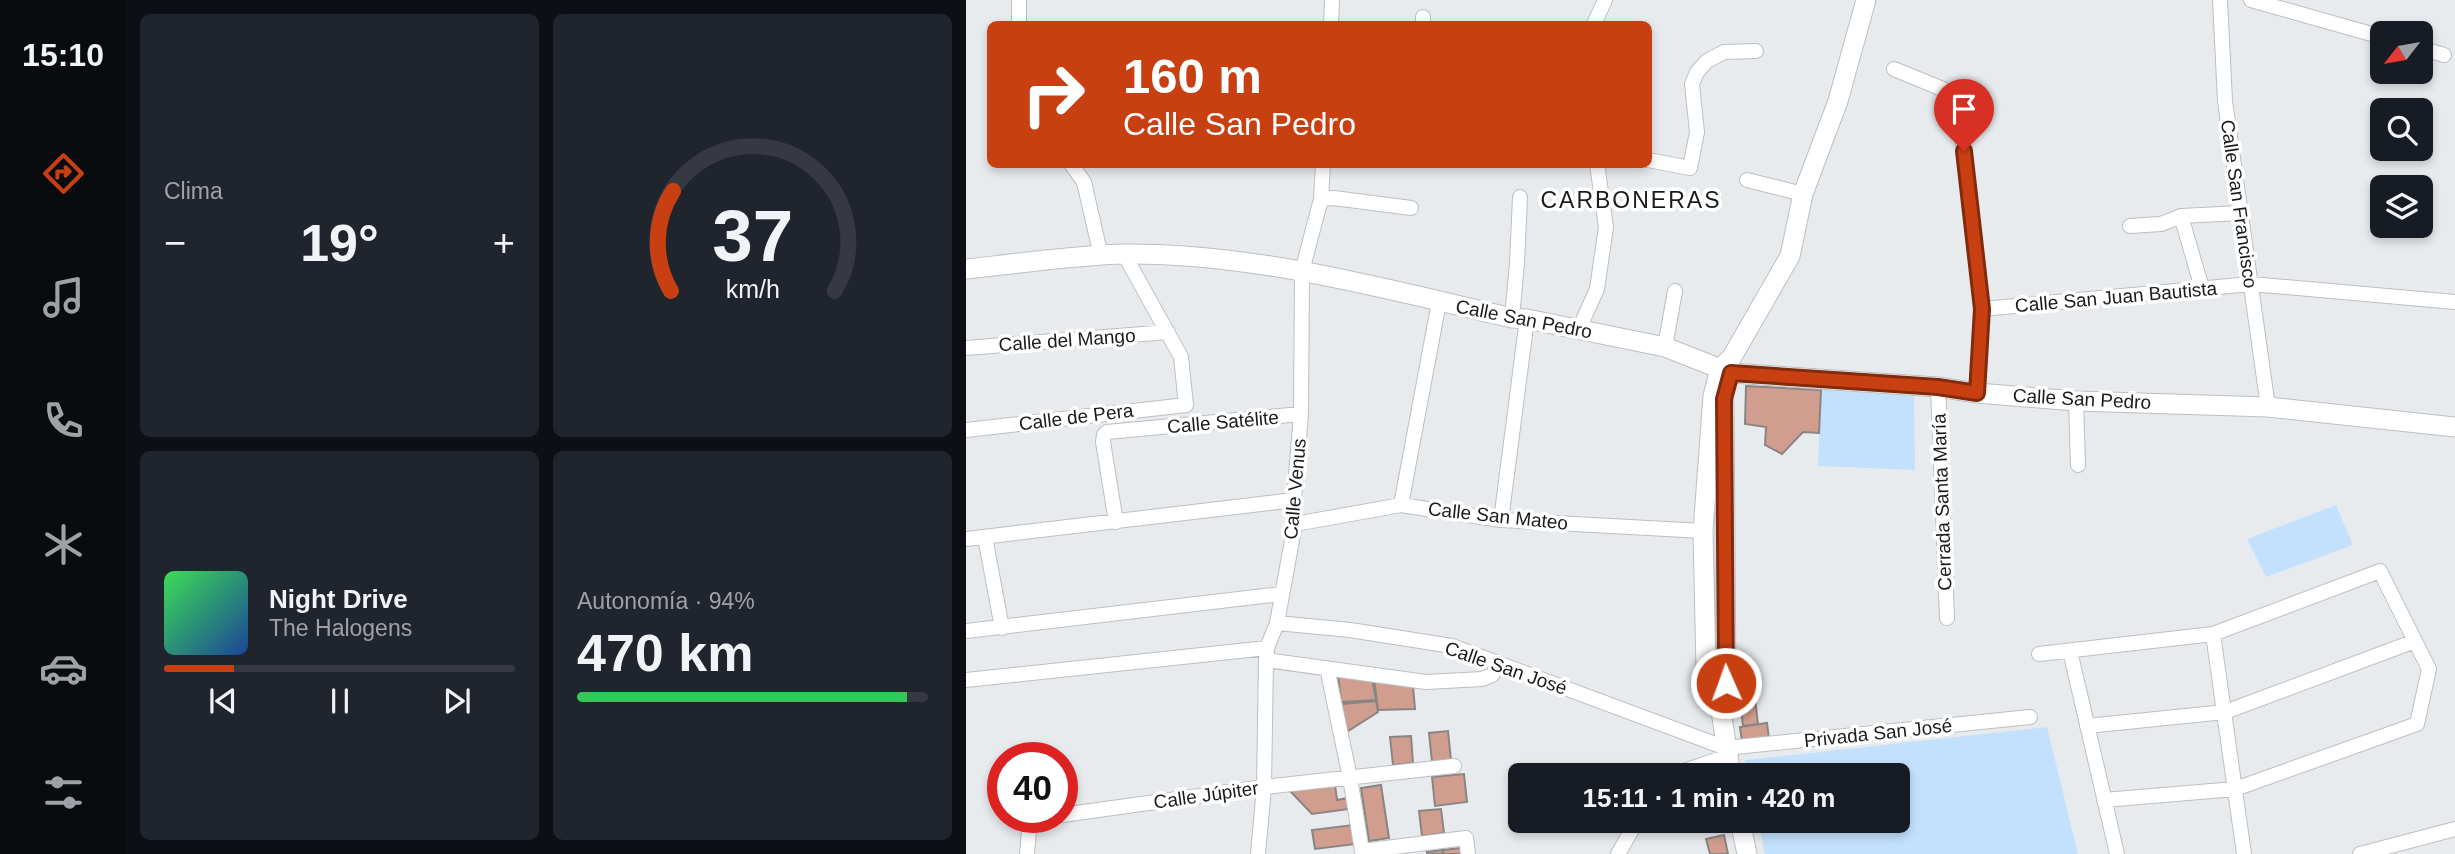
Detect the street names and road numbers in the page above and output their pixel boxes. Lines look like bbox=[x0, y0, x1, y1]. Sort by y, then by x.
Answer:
street label: Calle San Francisco bbox=[2217, 118, 2261, 290]
street label: Calle San Juan Bautista bbox=[2014, 278, 2218, 316]
street label: Calle San Pedro bbox=[1454, 295, 1594, 343]
street label: Calle del Mango bbox=[998, 325, 1136, 355]
street label: Calle San Pedro bbox=[2012, 385, 2152, 413]
street label: Calle de Pera bbox=[1018, 400, 1135, 434]
street label: Calle Satélite bbox=[1166, 407, 1280, 437]
street label: Cerrada Santa María bbox=[1928, 413, 1956, 591]
street label: Calle Venus bbox=[1280, 438, 1310, 540]
street label: Calle San Mateo bbox=[1427, 498, 1569, 534]
street label: Calle San José bbox=[1442, 637, 1570, 699]
street label: Privada San José bbox=[1803, 715, 1953, 751]
street label: Calle Júpiter bbox=[1152, 777, 1260, 813]

